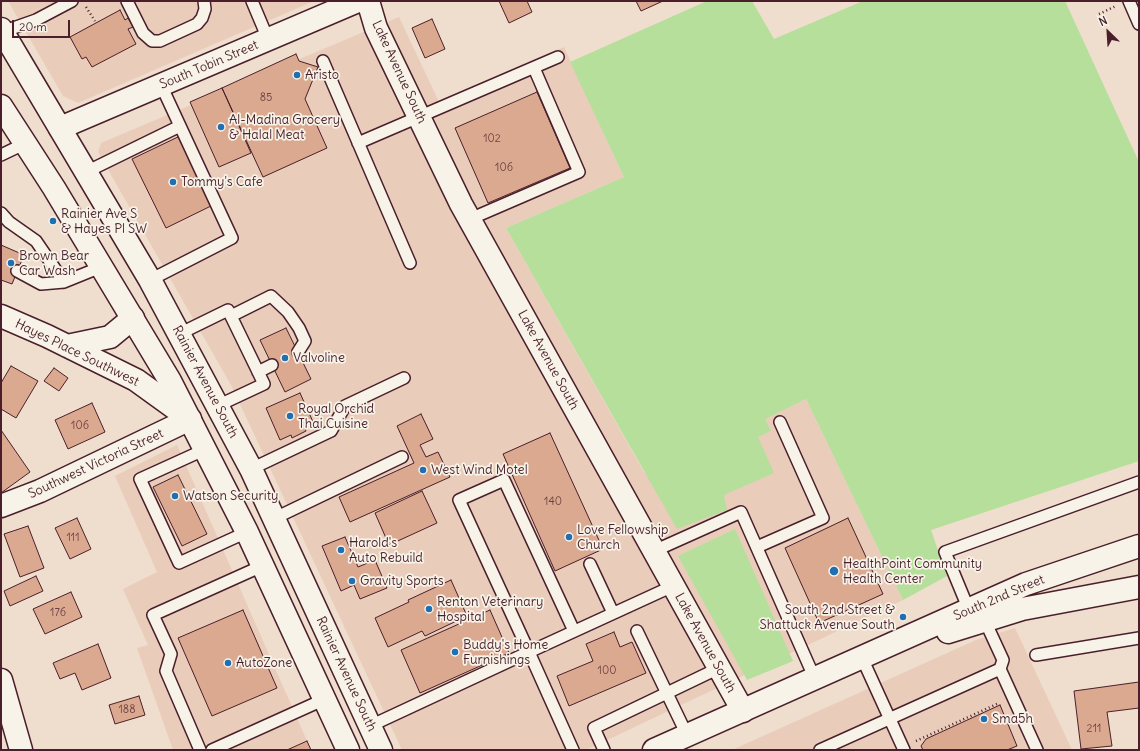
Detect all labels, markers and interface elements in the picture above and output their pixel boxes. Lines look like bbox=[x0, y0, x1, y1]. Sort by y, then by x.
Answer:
scale bar bbox=[14, 12, 72, 38]
north arrow bbox=[1088, 12, 1128, 52]
text: N bbox=[1097, 13, 1109, 29]
street label: Lake Avenue South bbox=[368, 18, 430, 126]
text: 20 m bbox=[19, 19, 47, 34]
street label: South Tobin Street bbox=[157, 37, 261, 93]
place label: Aristo bbox=[305, 67, 339, 83]
marker: Aristo bbox=[292, 70, 302, 80]
house number: 85 bbox=[260, 91, 272, 105]
place label: Al-Madina Grocery & Halal Meat bbox=[229, 112, 340, 143]
marker: Al-Madina Grocery & Halal Meat bbox=[216, 122, 226, 132]
house number: 102 bbox=[483, 132, 501, 146]
house number: 106 bbox=[495, 161, 513, 175]
place label: Tommy's Cafe bbox=[181, 174, 263, 190]
marker: Tommy's Cafe bbox=[168, 177, 178, 187]
place label: Rainier Ave S & Hayes Pl SW bbox=[61, 206, 147, 237]
marker: Rainier Ave S & Hayes Pl SW bbox=[48, 216, 58, 226]
place label: Brown Bear Car Wash bbox=[19, 248, 89, 279]
marker: Brown Bear Car Wash bbox=[6, 258, 16, 268]
street label: Lake Avenue South bbox=[514, 307, 582, 413]
street label: Hayes Place Southwest bbox=[12, 316, 142, 390]
street label: Rainier Avenue South bbox=[169, 323, 241, 441]
place label: Valvoline bbox=[293, 350, 345, 366]
marker: Valvoline bbox=[280, 353, 290, 363]
place label: Royal Orchid Thai Cuisine bbox=[298, 401, 374, 432]
marker: Royal Orchid Thai Cuisine bbox=[285, 411, 295, 421]
house number: 106 bbox=[71, 419, 89, 433]
street label: Southwest Victoria Street bbox=[26, 426, 166, 502]
place label: West Wind Motel bbox=[431, 462, 528, 478]
marker: West Wind Motel bbox=[418, 465, 428, 475]
place label: Watson Security bbox=[183, 488, 278, 504]
marker: Watson Security bbox=[170, 491, 180, 501]
house number: 140 bbox=[544, 495, 562, 509]
place label: Love Fellowship Church bbox=[577, 522, 668, 553]
house number: 111 bbox=[66, 531, 80, 545]
marker: Love Fellowship Church bbox=[564, 532, 574, 542]
place label: Harold's Auto Rebuild bbox=[349, 535, 423, 566]
marker: Harold's Auto Rebuild bbox=[336, 545, 346, 555]
place label: HealthPoint Community Health Center bbox=[843, 556, 982, 587]
marker: HealthPoint Community Health Center bbox=[828, 565, 840, 577]
street label: South 2nd Street bbox=[951, 572, 1047, 624]
place label: Gravity Sports bbox=[360, 573, 444, 589]
marker: Gravity Sports bbox=[347, 576, 357, 586]
street label: Lake Avenue South bbox=[671, 590, 739, 696]
place label: Renton Veterinary Hospital bbox=[437, 594, 543, 625]
place label: South 2nd Street & Shattuck Avenue South bbox=[760, 602, 895, 633]
marker: Renton Veterinary Hospital bbox=[424, 604, 434, 614]
house number: 176 bbox=[50, 606, 66, 620]
marker: South 2nd Street & Shattuck Avenue South bbox=[898, 612, 908, 622]
street label: Rainier Avenue South bbox=[313, 614, 379, 734]
place label: Buddy's Home Furnishings bbox=[463, 637, 548, 668]
marker: Buddy's Home Furnishings bbox=[450, 647, 460, 657]
place label: AutoZone bbox=[236, 655, 292, 671]
marker: AutoZone bbox=[223, 658, 233, 668]
house number: 100 bbox=[598, 664, 616, 678]
house number: 188 bbox=[118, 703, 136, 717]
place label: Sma5h bbox=[992, 711, 1033, 727]
marker: Sma5h bbox=[979, 714, 989, 724]
house number: 211 bbox=[1087, 722, 1101, 736]

